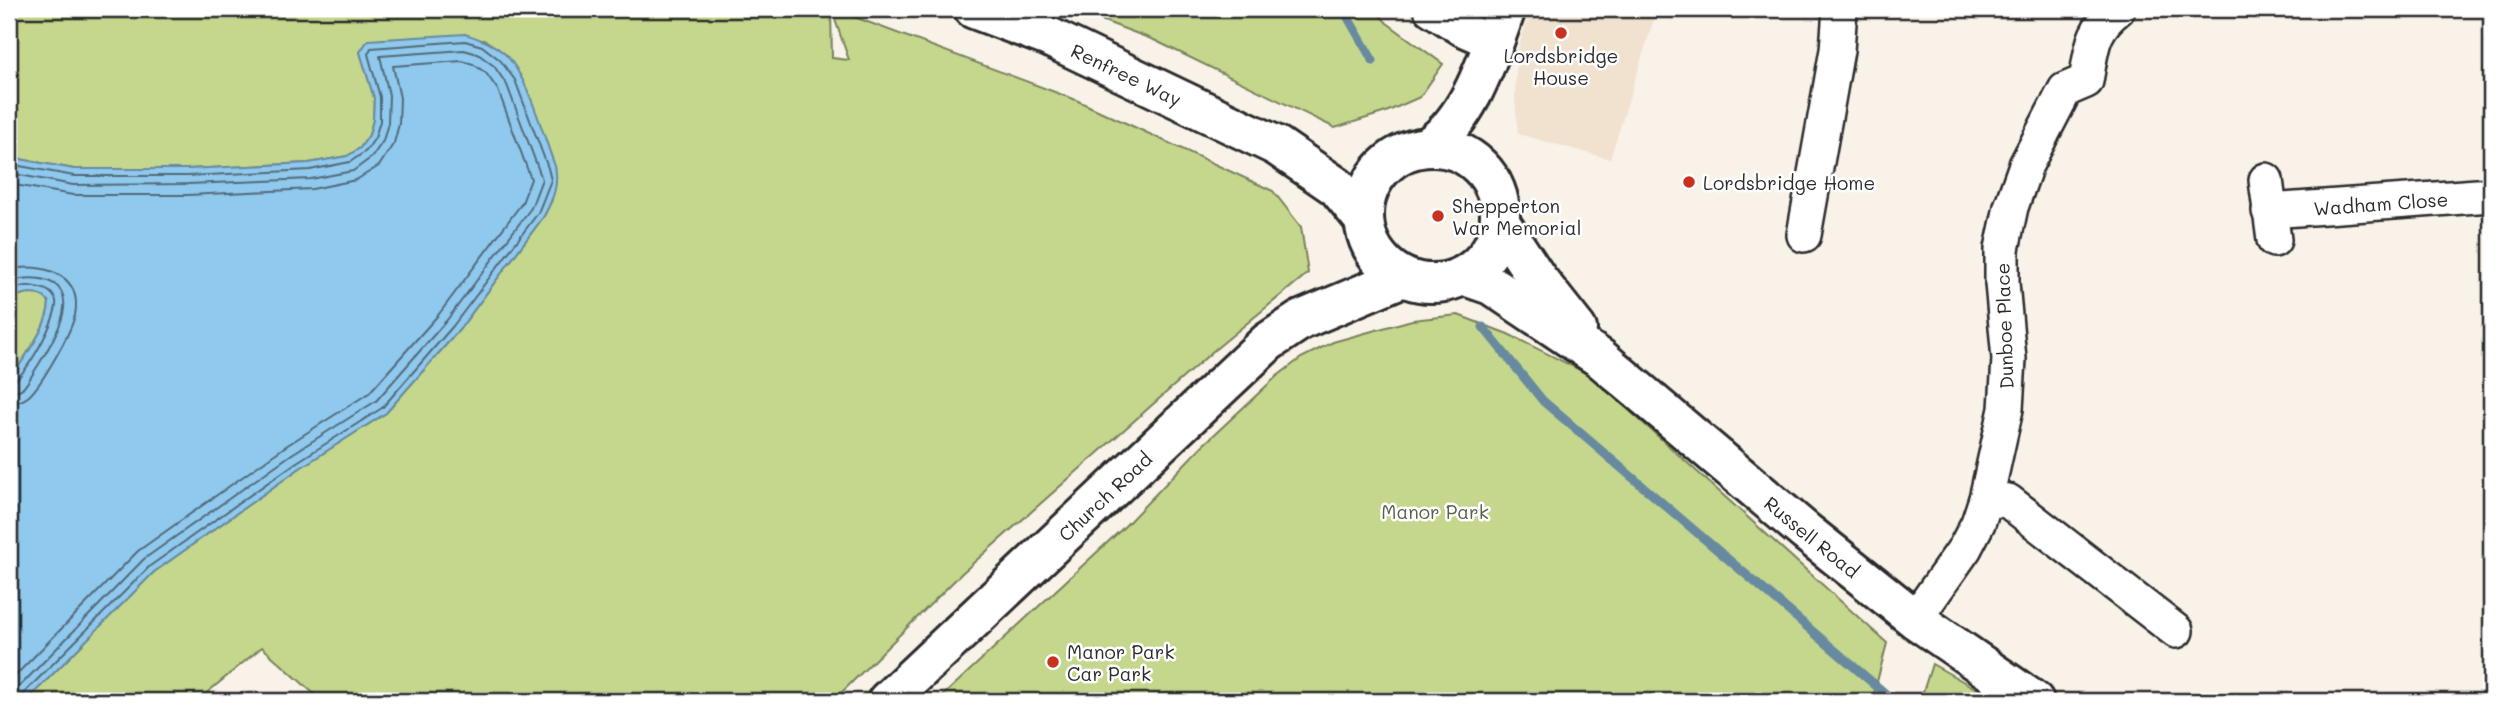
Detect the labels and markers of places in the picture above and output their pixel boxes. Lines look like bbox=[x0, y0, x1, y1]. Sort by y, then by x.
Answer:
marker: Lordsbridge House bbox=[1553, 25, 1569, 41]
place label: Lordsbridge House bbox=[1504, 43, 1618, 90]
place label: Lordsbridge Home bbox=[1703, 170, 1875, 195]
marker: Lordsbridge Home bbox=[1681, 174, 1697, 190]
place label: Shepperton War Memorial bbox=[1452, 193, 1581, 240]
marker: Shepperton War Memorial bbox=[1430, 208, 1446, 224]
place label: Manor Park Car Park bbox=[1067, 639, 1174, 686]
marker: Manor Park Car Park bbox=[1045, 654, 1061, 670]

